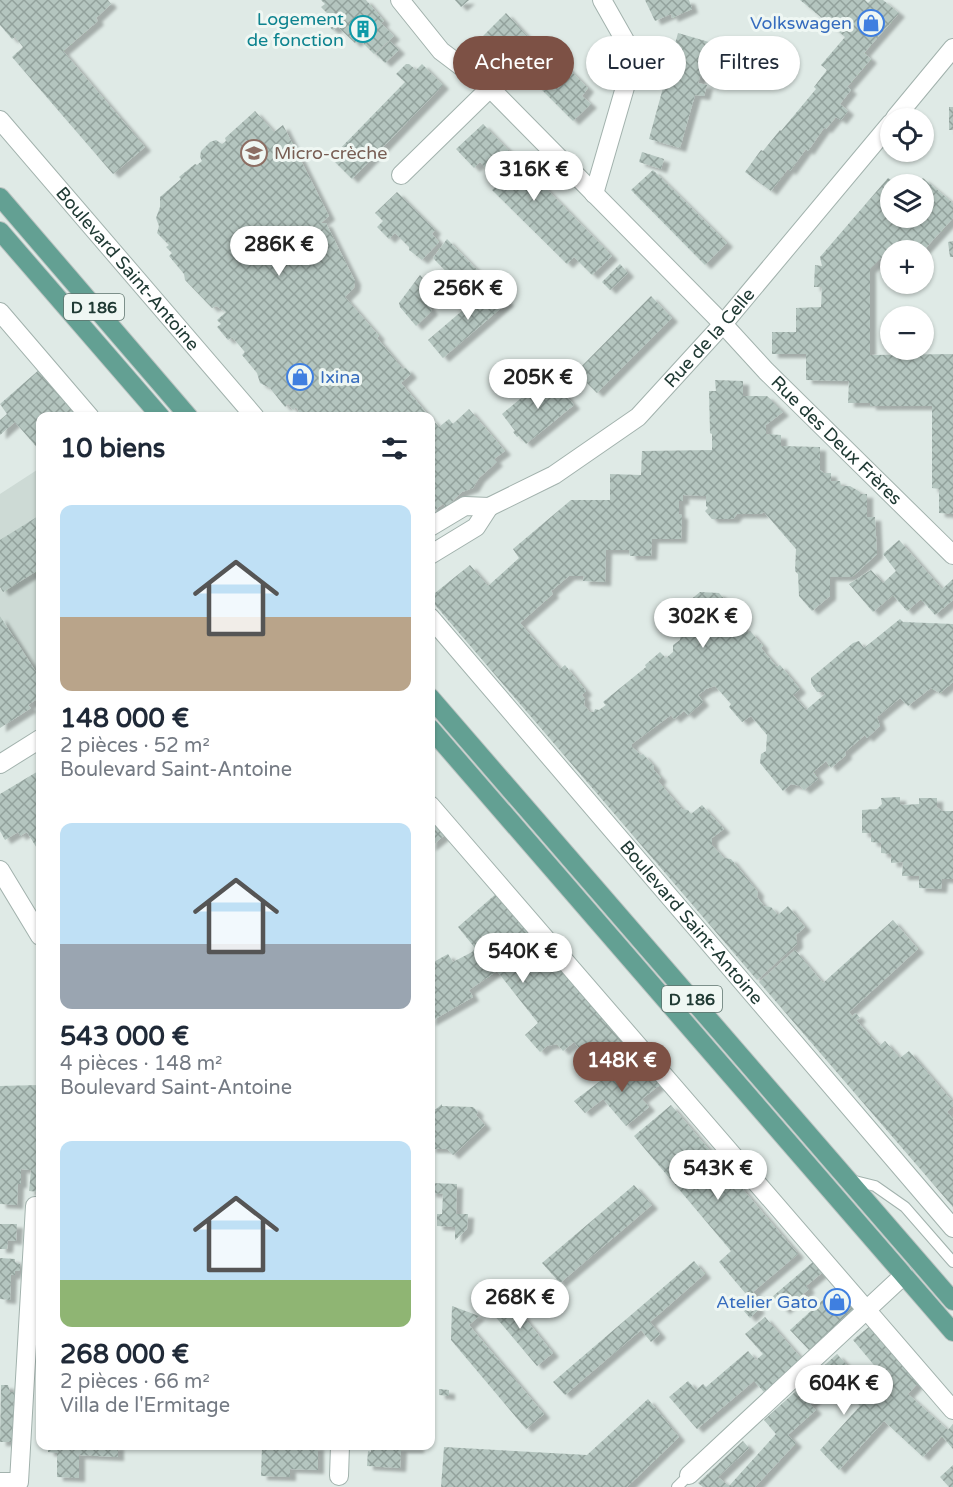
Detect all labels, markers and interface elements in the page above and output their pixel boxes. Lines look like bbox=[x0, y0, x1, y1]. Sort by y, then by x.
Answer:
place label: Logement de fonction bbox=[247, 8, 344, 51]
shop icon: Volkswagen bbox=[856, 8, 886, 38]
place label: Volkswagen bbox=[750, 12, 852, 34]
building icon: Logement de fonction bbox=[348, 14, 378, 44]
chip: Acheter bbox=[453, 36, 574, 90]
chip: Louer bbox=[586, 36, 686, 90]
chip: Filtres bbox=[698, 36, 800, 90]
map controls bbox=[880, 108, 934, 360]
button: locate bbox=[880, 108, 934, 162]
school or university icon: Micro-crèche bbox=[239, 138, 269, 168]
place label: Micro-crèche bbox=[274, 142, 387, 164]
pin: 316K € bbox=[485, 151, 583, 202]
text: 316K € bbox=[499, 158, 569, 182]
button: layers bbox=[880, 174, 934, 228]
street label: Boulevard Saint-Antoine bbox=[51, 182, 204, 355]
pin: 286K € bbox=[230, 226, 328, 277]
text: 286K € bbox=[244, 233, 314, 257]
button: + bbox=[880, 240, 934, 294]
pin: 256K € bbox=[419, 270, 517, 321]
text: 256K € bbox=[433, 277, 503, 301]
street label: Rue de la Celle bbox=[659, 284, 759, 392]
road number: D 186 bbox=[64, 294, 124, 320]
button: − bbox=[880, 306, 934, 360]
pin: 205K € bbox=[489, 359, 587, 410]
shop icon: Ixina bbox=[285, 362, 315, 392]
place label: Ixina bbox=[320, 366, 360, 388]
text: 205K € bbox=[503, 366, 573, 390]
street label: Rue des Deux Frères bbox=[766, 371, 906, 509]
icon: filters bbox=[378, 432, 411, 465]
text: 10 biens bbox=[60, 433, 165, 464]
icon: home bbox=[182, 544, 290, 652]
pin: 302K € bbox=[654, 598, 752, 649]
text: 302K € bbox=[668, 605, 738, 629]
text: 148 000 € bbox=[60, 703, 189, 734]
text: 2 pièces · 52 m² bbox=[60, 734, 210, 758]
text: Boulevard Saint-Antoine bbox=[60, 758, 292, 782]
street label: Boulevard Saint-Antoine bbox=[615, 836, 768, 1009]
icon: home bbox=[182, 862, 290, 970]
pin: 540K € bbox=[474, 933, 572, 984]
text: 540K € bbox=[488, 940, 558, 964]
road number: D 186 bbox=[662, 986, 722, 1012]
text: 543 000 € bbox=[60, 1021, 189, 1052]
pin: 148K € bbox=[573, 1042, 671, 1093]
text: 148K € bbox=[587, 1049, 657, 1073]
text: 4 pièces · 148 m² bbox=[60, 1052, 222, 1076]
text: Boulevard Saint-Antoine bbox=[60, 1076, 292, 1100]
pin: 543K € bbox=[669, 1150, 767, 1201]
text: 543K € bbox=[683, 1157, 753, 1181]
icon: home bbox=[182, 1180, 290, 1288]
pin: 268K € bbox=[471, 1279, 569, 1330]
text: 268K € bbox=[485, 1286, 555, 1310]
shop icon: Atelier Gato bbox=[822, 1287, 852, 1317]
place label: Atelier Gato bbox=[716, 1291, 818, 1313]
text: 268 000 € bbox=[60, 1339, 189, 1370]
pin: 604K € bbox=[795, 1365, 893, 1416]
text: 2 pièces · 66 m² bbox=[60, 1370, 210, 1394]
text: 604K € bbox=[809, 1372, 879, 1396]
text: Villa de l'Ermitage bbox=[60, 1394, 230, 1418]

